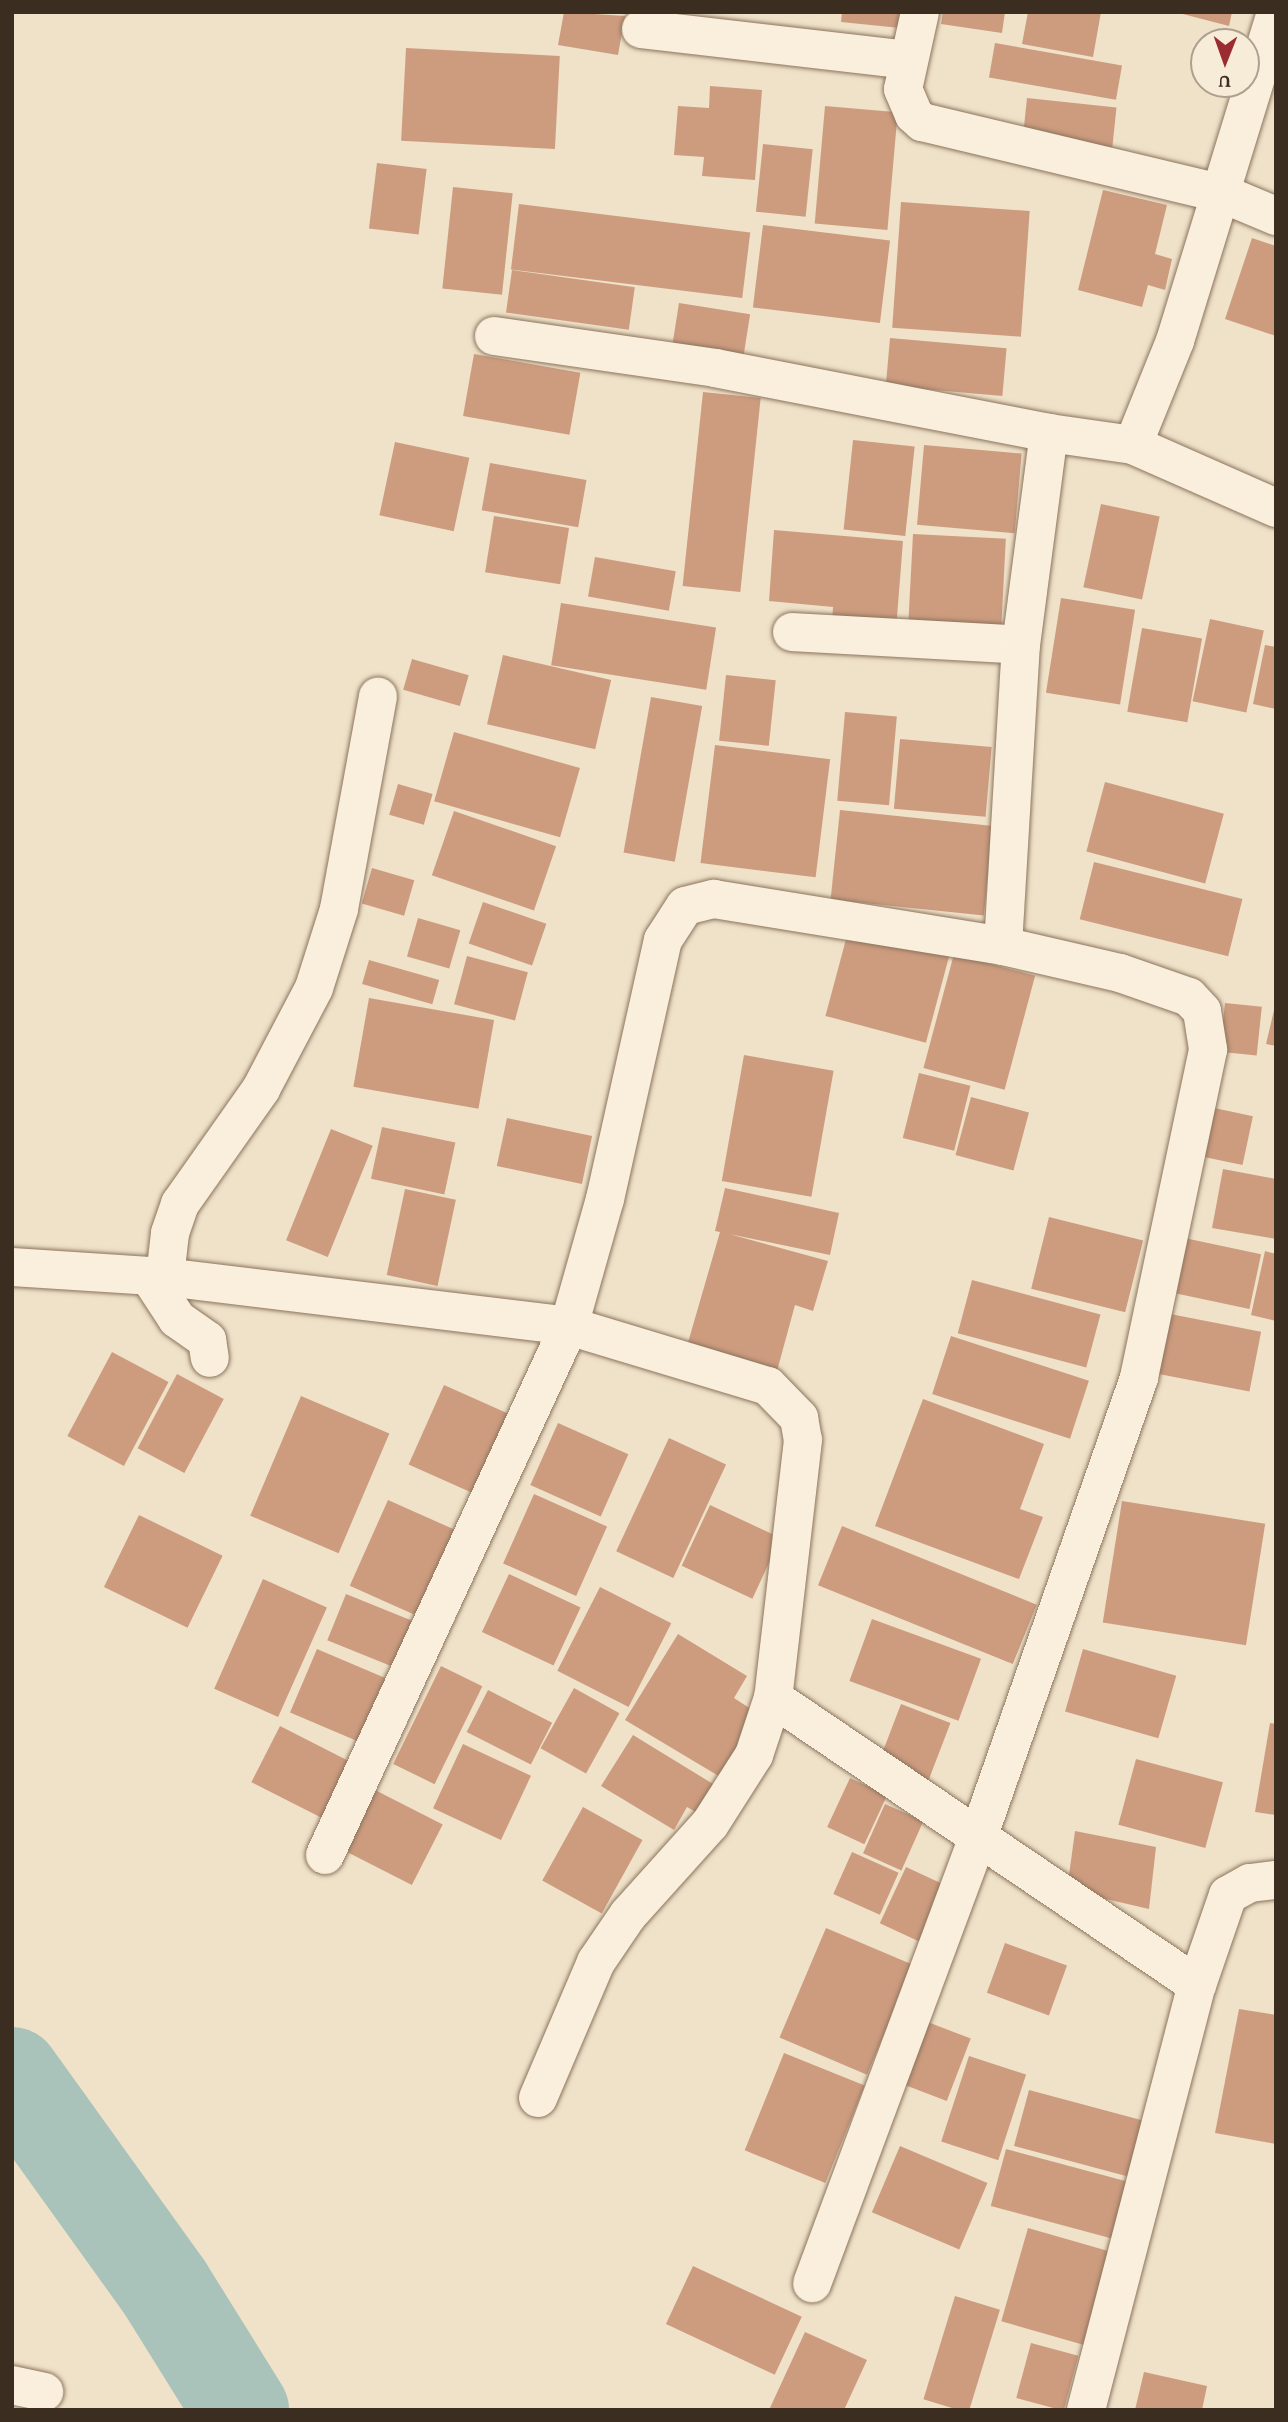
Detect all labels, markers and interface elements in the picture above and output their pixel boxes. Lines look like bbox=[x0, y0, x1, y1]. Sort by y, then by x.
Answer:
north arrow bbox=[1190, 28, 1260, 98]
text: U bbox=[1218, 72, 1231, 93]

